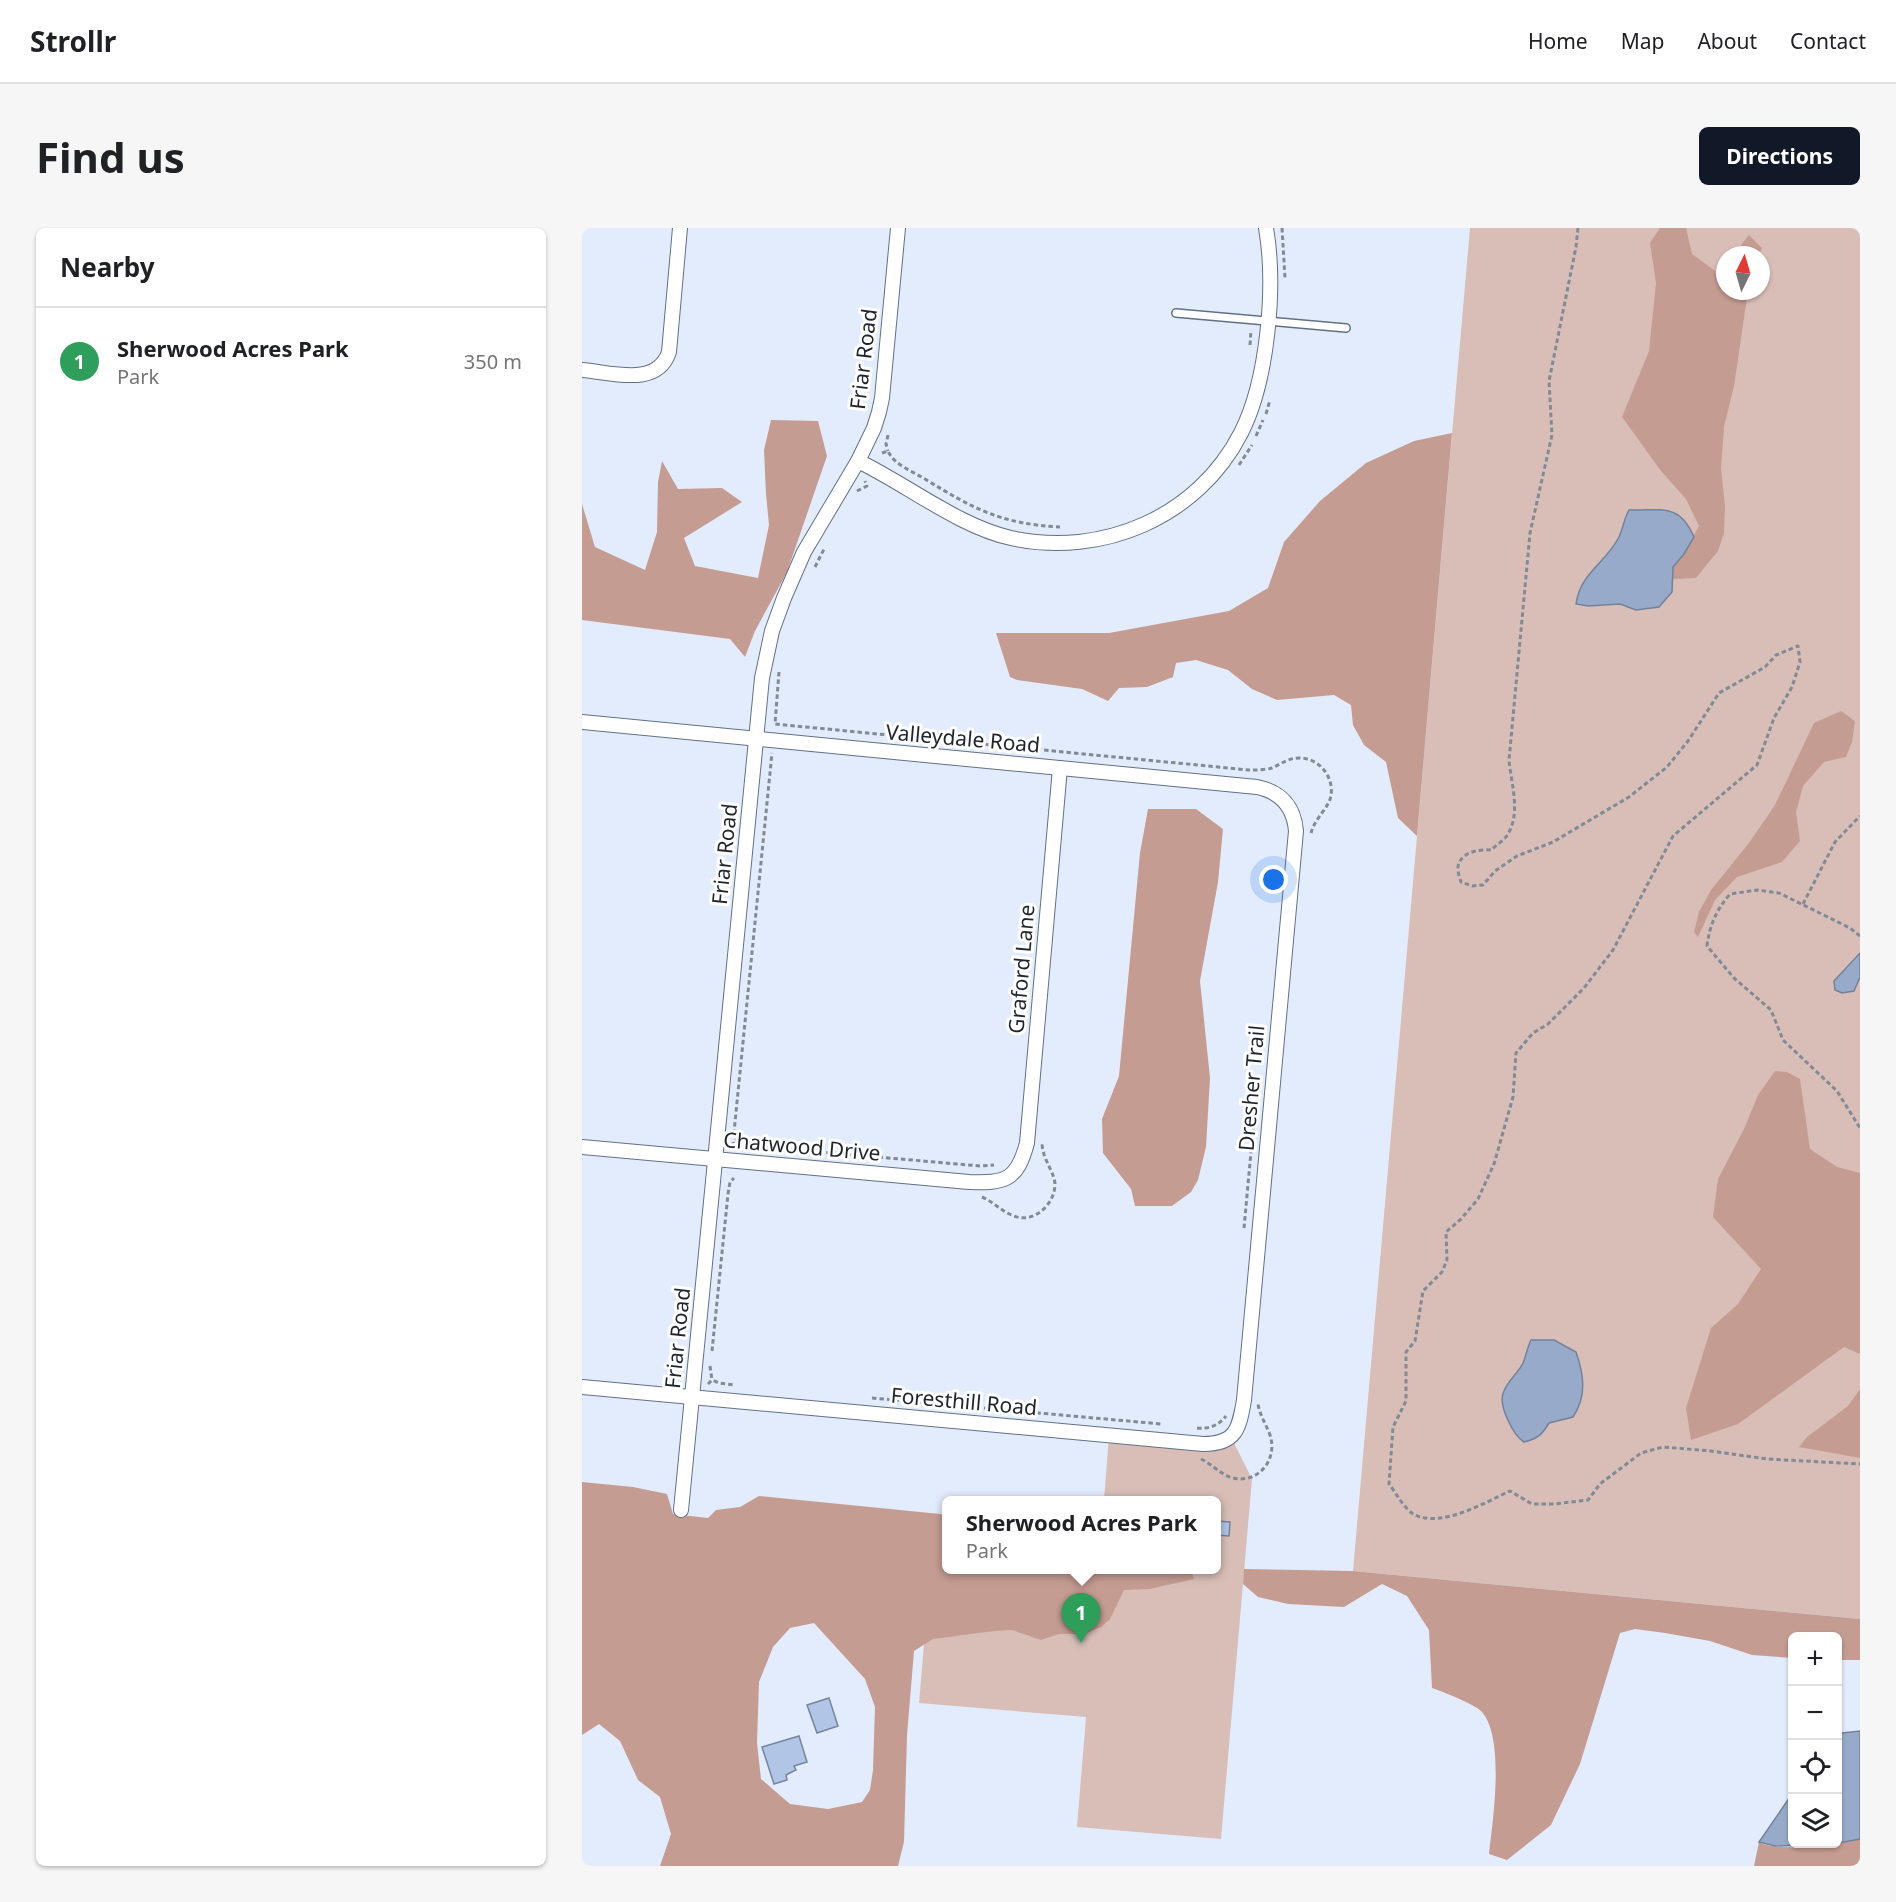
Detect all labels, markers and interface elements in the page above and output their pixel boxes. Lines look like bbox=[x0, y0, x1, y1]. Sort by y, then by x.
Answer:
text: Strollr bbox=[30, 22, 116, 60]
text: Home bbox=[1528, 27, 1588, 55]
text: Map bbox=[1621, 27, 1664, 55]
text: About bbox=[1697, 27, 1757, 55]
text: Contact bbox=[1790, 27, 1866, 55]
button: Directions bbox=[1699, 127, 1860, 185]
text: Find us bbox=[36, 128, 185, 185]
north arrow bbox=[1716, 246, 1770, 300]
text: Nearby bbox=[60, 249, 155, 285]
street label: Friar Road bbox=[843, 307, 883, 411]
text: Sherwood Acres Park bbox=[117, 333, 349, 363]
text: 1 bbox=[74, 348, 85, 375]
text: 350 m bbox=[464, 348, 522, 375]
text: Park bbox=[117, 363, 159, 390]
street label: Valleydale Road bbox=[885, 717, 1041, 759]
street label: Friar Road bbox=[705, 802, 743, 906]
your location bbox=[1259, 865, 1288, 894]
street label: Graford Lane bbox=[1001, 903, 1041, 1035]
street label: Dresher Trail bbox=[1232, 1024, 1270, 1152]
street label: Chatwood Drive bbox=[722, 1125, 882, 1167]
street label: Friar Road bbox=[658, 1286, 696, 1390]
street label: Foresthill Road bbox=[890, 1381, 1038, 1421]
popup bbox=[942, 1496, 1221, 1574]
text: Sherwood Acres Park bbox=[966, 1507, 1197, 1537]
text: Park bbox=[966, 1537, 1008, 1564]
pin: 1 bbox=[1062, 1594, 1100, 1643]
map controls bbox=[1788, 1632, 1842, 1848]
button: + bbox=[1788, 1632, 1842, 1686]
button: − bbox=[1788, 1686, 1842, 1740]
button: locate bbox=[1788, 1740, 1842, 1794]
button: layers bbox=[1788, 1794, 1842, 1848]

